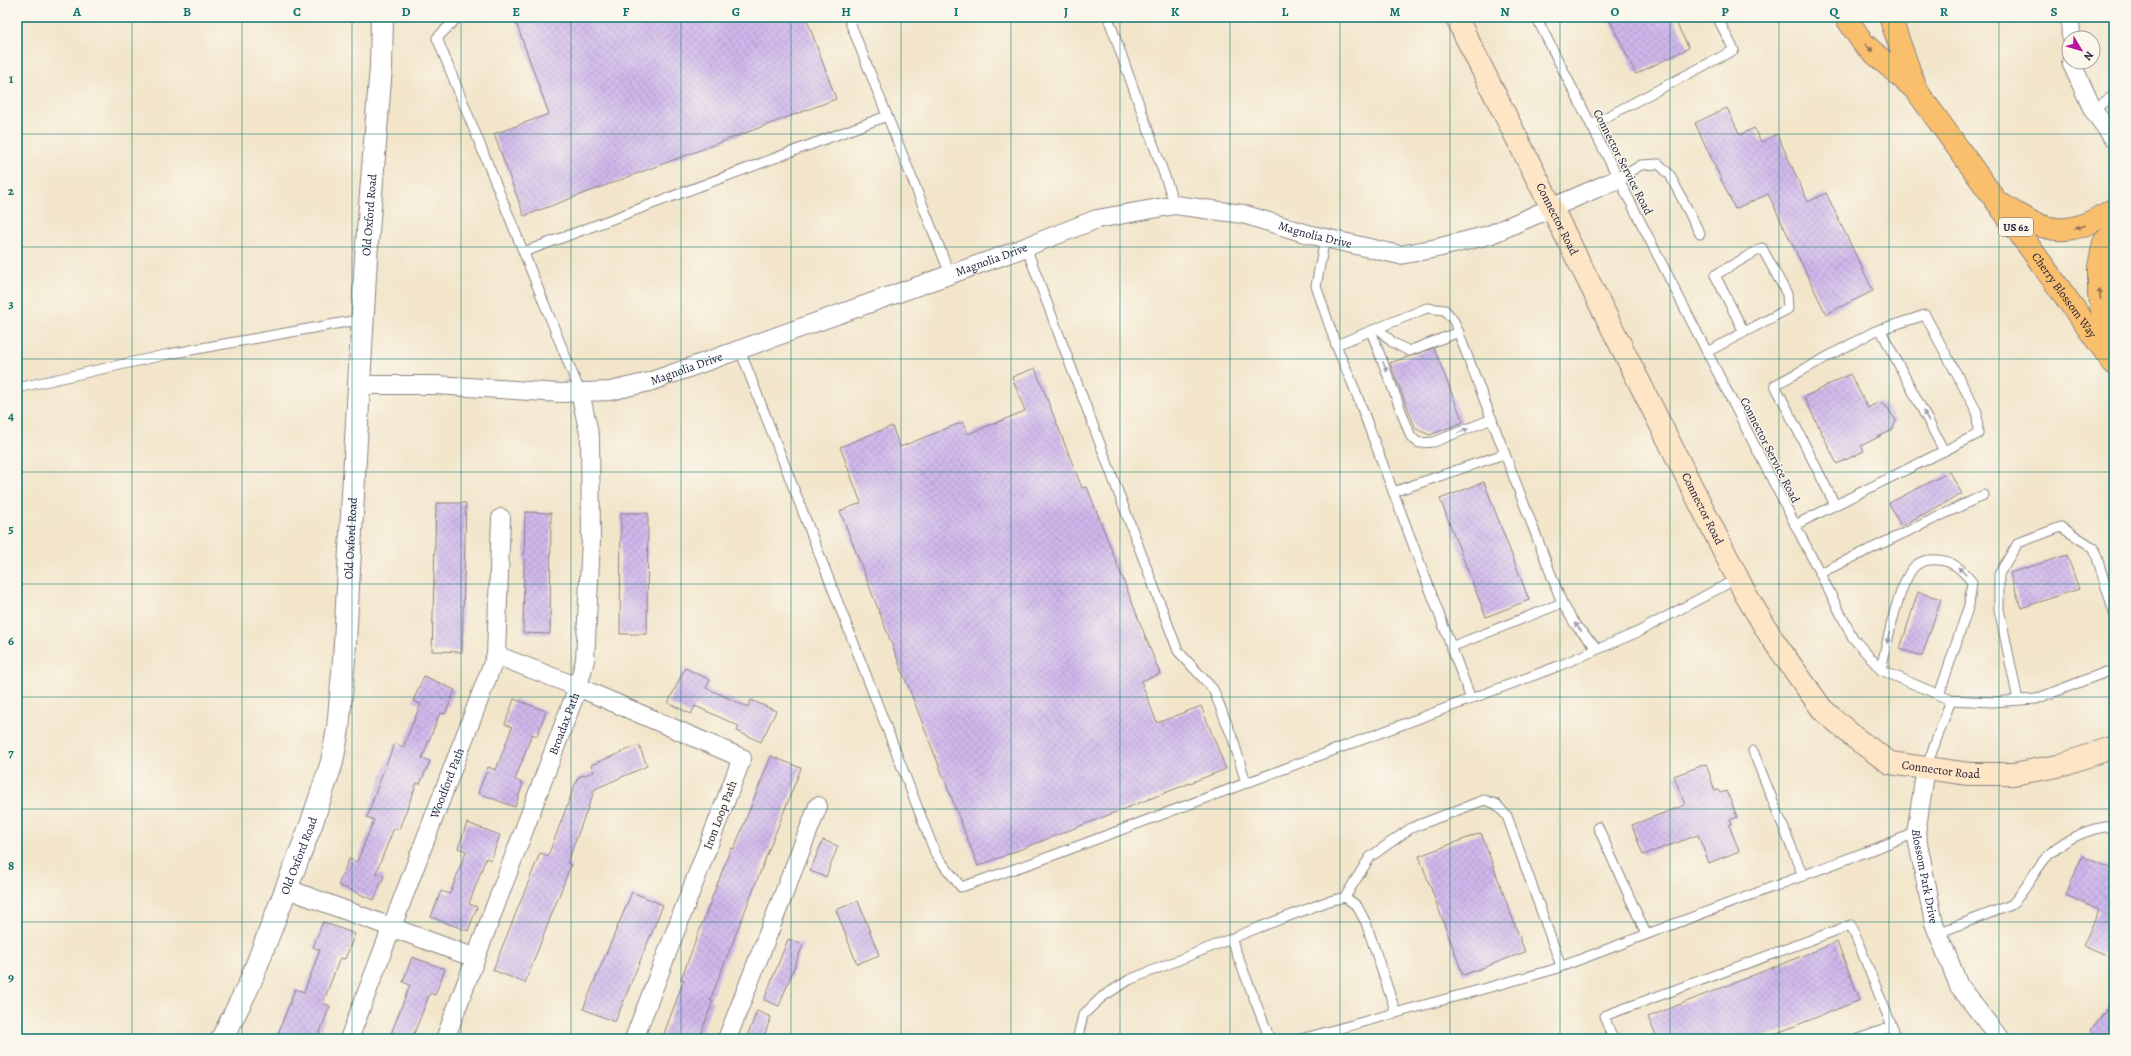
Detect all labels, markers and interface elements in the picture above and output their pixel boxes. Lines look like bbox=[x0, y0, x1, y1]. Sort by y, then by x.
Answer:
text: A bbox=[72, 3, 82, 20]
text: B bbox=[183, 3, 191, 20]
text: C bbox=[293, 3, 301, 20]
text: D bbox=[401, 3, 411, 20]
text: E bbox=[512, 3, 520, 20]
text: F bbox=[623, 3, 630, 20]
text: G bbox=[732, 3, 740, 20]
text: H bbox=[841, 3, 851, 20]
text: I bbox=[954, 3, 959, 20]
text: J bbox=[1064, 3, 1068, 20]
text: K bbox=[1171, 3, 1180, 20]
text: L bbox=[1282, 3, 1289, 20]
text: M bbox=[1390, 3, 1401, 20]
text: N bbox=[1500, 3, 1510, 20]
text: O bbox=[1611, 3, 1620, 20]
text: P bbox=[1721, 3, 1729, 20]
text: Q bbox=[1830, 3, 1841, 20]
text: R bbox=[1940, 3, 1949, 20]
text: S bbox=[2050, 3, 2058, 20]
north arrow bbox=[2061, 30, 2101, 70]
one-way arrow bbox=[1864, 43, 1874, 53]
text: N bbox=[2080, 48, 2097, 64]
text: 1 bbox=[9, 70, 14, 87]
street label: Connector Service Road bbox=[1589, 107, 1657, 218]
street label: Old Oxford Road bbox=[358, 173, 381, 257]
street label: Connector Road bbox=[1533, 180, 1582, 258]
text: 2 bbox=[8, 182, 15, 199]
street label: Magnolia Drive bbox=[1276, 217, 1353, 252]
road number: US 62 bbox=[1999, 218, 2033, 236]
one-way arrow bbox=[2073, 224, 2085, 230]
street label: Magnolia Drive bbox=[953, 239, 1030, 280]
street label: Cherry Blossom Way bbox=[2028, 249, 2101, 341]
one-way arrow bbox=[2097, 288, 2103, 300]
text: 3 bbox=[8, 295, 14, 312]
street label: Magnolia Drive bbox=[648, 348, 725, 389]
one-way arrow bbox=[1382, 362, 1388, 374]
street label: Connector Service Road bbox=[1736, 395, 1804, 506]
text: 4 bbox=[8, 407, 14, 424]
one-way arrow bbox=[1922, 411, 1929, 422]
one-way arrow bbox=[1457, 427, 1469, 433]
street label: Connector Road bbox=[1678, 470, 1728, 548]
street label: Old Oxford Road bbox=[340, 496, 361, 580]
text: 5 bbox=[8, 520, 14, 537]
one-way arrow bbox=[1957, 566, 1967, 575]
one-way arrow bbox=[1573, 621, 1582, 632]
text: 6 bbox=[8, 632, 14, 649]
one-way arrow bbox=[1885, 632, 1891, 645]
street label: Broadax Path bbox=[545, 690, 583, 757]
text: 7 bbox=[8, 744, 14, 761]
street label: Woodford Path bbox=[426, 745, 468, 822]
street label: Connector Road bbox=[1901, 757, 1981, 782]
street label: Iron Loop Path bbox=[700, 778, 741, 852]
street label: Old Oxford Road bbox=[277, 814, 321, 897]
street label: Blossom Park Drive bbox=[1908, 828, 1942, 925]
text: 8 bbox=[8, 857, 14, 874]
text: 9 bbox=[8, 969, 14, 986]

